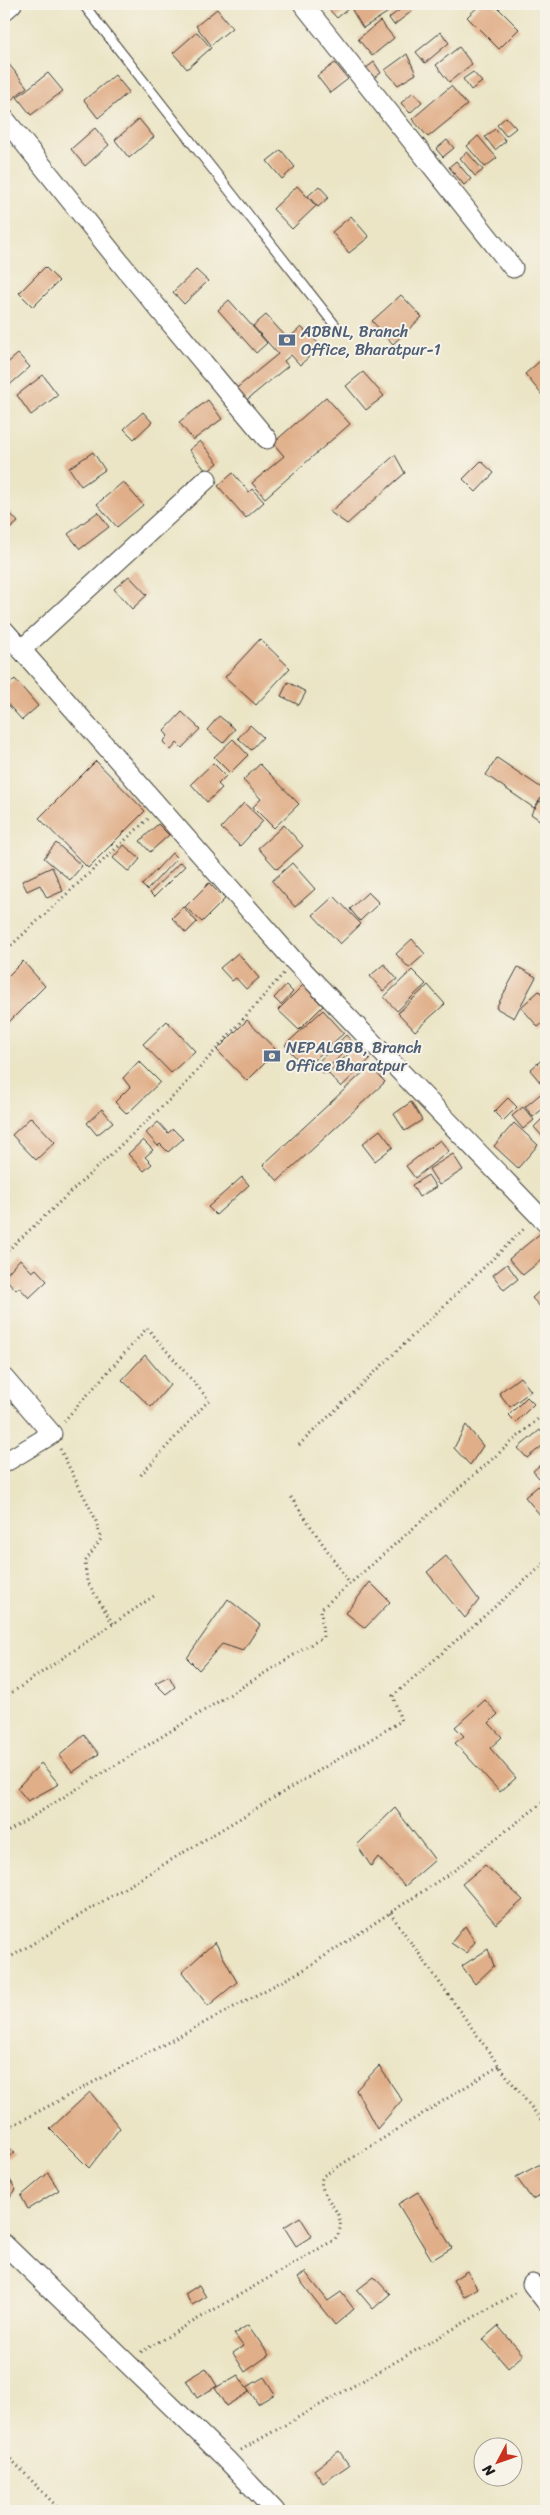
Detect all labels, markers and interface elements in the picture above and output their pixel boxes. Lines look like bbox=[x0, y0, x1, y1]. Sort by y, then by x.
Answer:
place label: ADBNL, Branch Office, Bharatpur-1 bbox=[300, 317, 441, 364]
bank icon: ADBNL, Branch Office, Bharatpur-1 bbox=[277, 330, 297, 350]
place label: NEPALGBB, Branch Office Bharatpur bbox=[286, 1033, 422, 1080]
bank icon: NEPALGBB, Branch Office Bharatpur bbox=[262, 1046, 282, 1066]
north arrow bbox=[472, 2438, 522, 2488]
text: N bbox=[476, 2458, 502, 2483]

